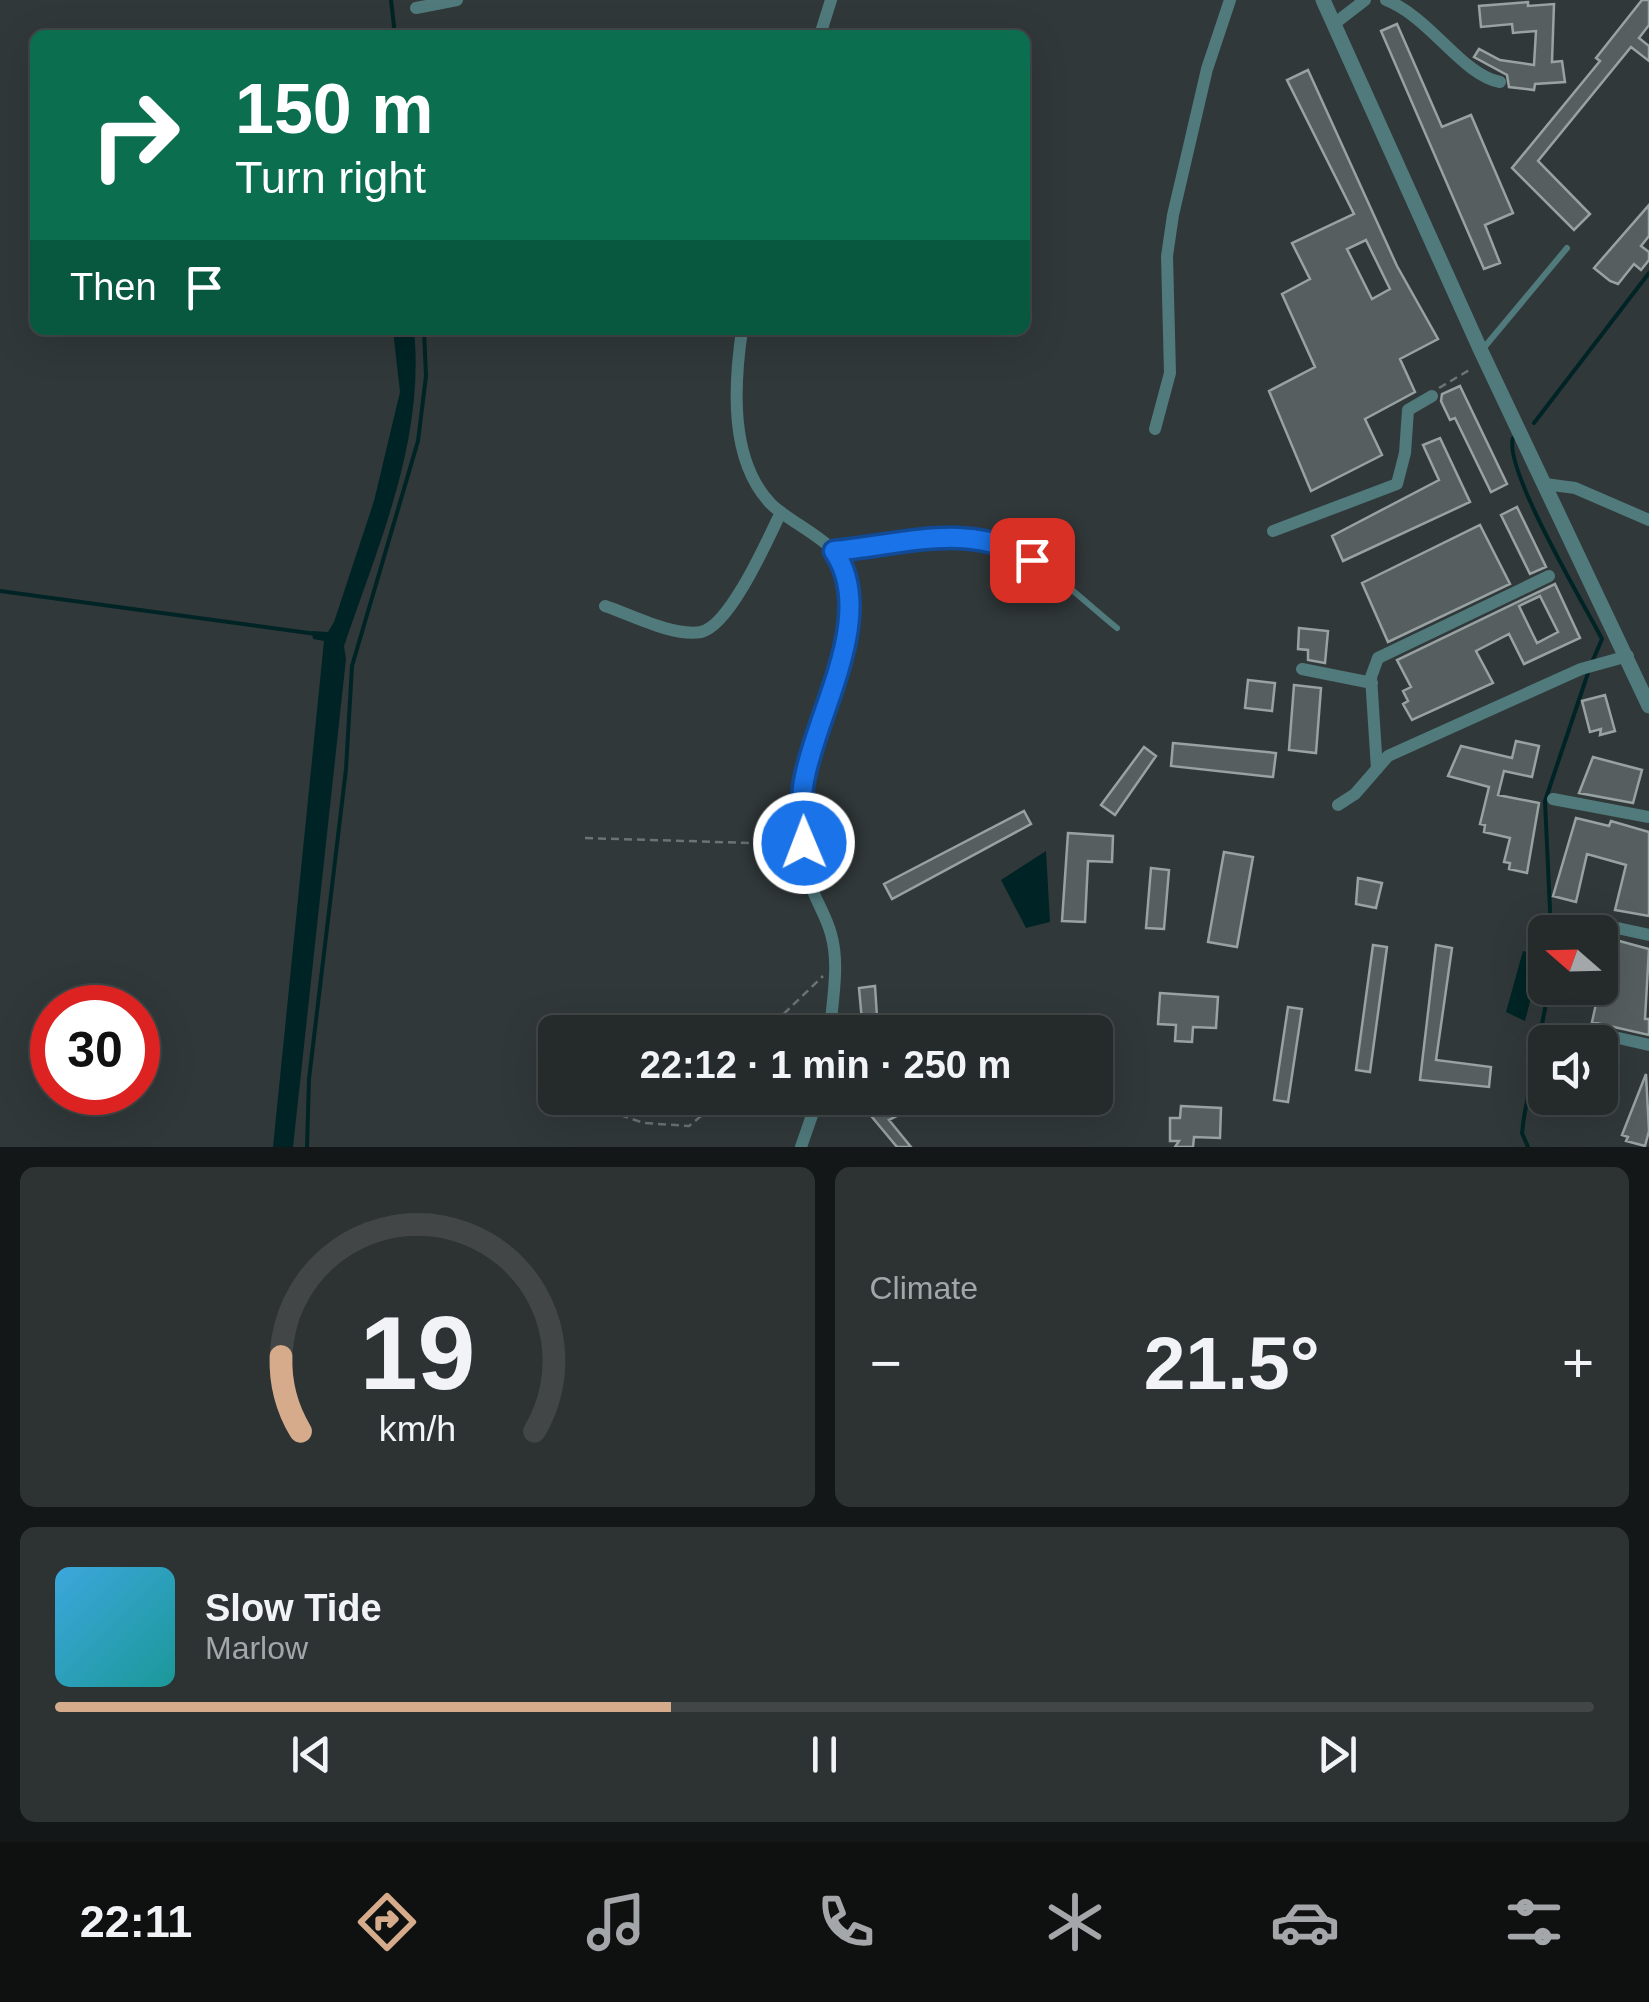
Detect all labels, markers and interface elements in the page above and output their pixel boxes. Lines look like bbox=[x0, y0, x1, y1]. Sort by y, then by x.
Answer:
icon: right bbox=[70, 70, 200, 200]
text: 150 m bbox=[235, 70, 433, 148]
text: Turn right bbox=[235, 152, 426, 203]
icon: arrive bbox=[177, 260, 232, 315]
text: Then bbox=[70, 266, 157, 308]
pin bbox=[990, 518, 1075, 603]
icon: arrive bbox=[1005, 533, 1060, 588]
position arrow bbox=[752, 791, 856, 895]
north arrow bbox=[1528, 915, 1618, 1005]
map controls bbox=[1528, 915, 1618, 1115]
speed limit sign: 30 bbox=[30, 985, 160, 1115]
button: sound bbox=[1528, 1025, 1618, 1115]
text: 22:12 · 1 min · 250 m bbox=[640, 1044, 1011, 1086]
text: Climate bbox=[870, 1270, 978, 1306]
text: 19 bbox=[359, 1295, 475, 1411]
text: 21.5° bbox=[1144, 1321, 1320, 1405]
text: − bbox=[870, 1332, 902, 1394]
text: + bbox=[1562, 1332, 1594, 1394]
text: km/h bbox=[379, 1409, 456, 1449]
text: Slow Tide bbox=[205, 1587, 382, 1629]
text: Marlow bbox=[205, 1630, 308, 1666]
icon: previous bbox=[284, 1727, 339, 1782]
icon: pause bbox=[797, 1727, 852, 1782]
icon: next bbox=[1310, 1727, 1365, 1782]
icon: directions bbox=[352, 1887, 422, 1957]
icon: music bbox=[581, 1887, 651, 1957]
icon: phone bbox=[811, 1887, 881, 1957]
icon: climate bbox=[1040, 1887, 1110, 1957]
icon: car bbox=[1270, 1887, 1340, 1957]
icon: filters bbox=[1499, 1887, 1569, 1957]
text: 22:11 bbox=[80, 1896, 192, 1947]

